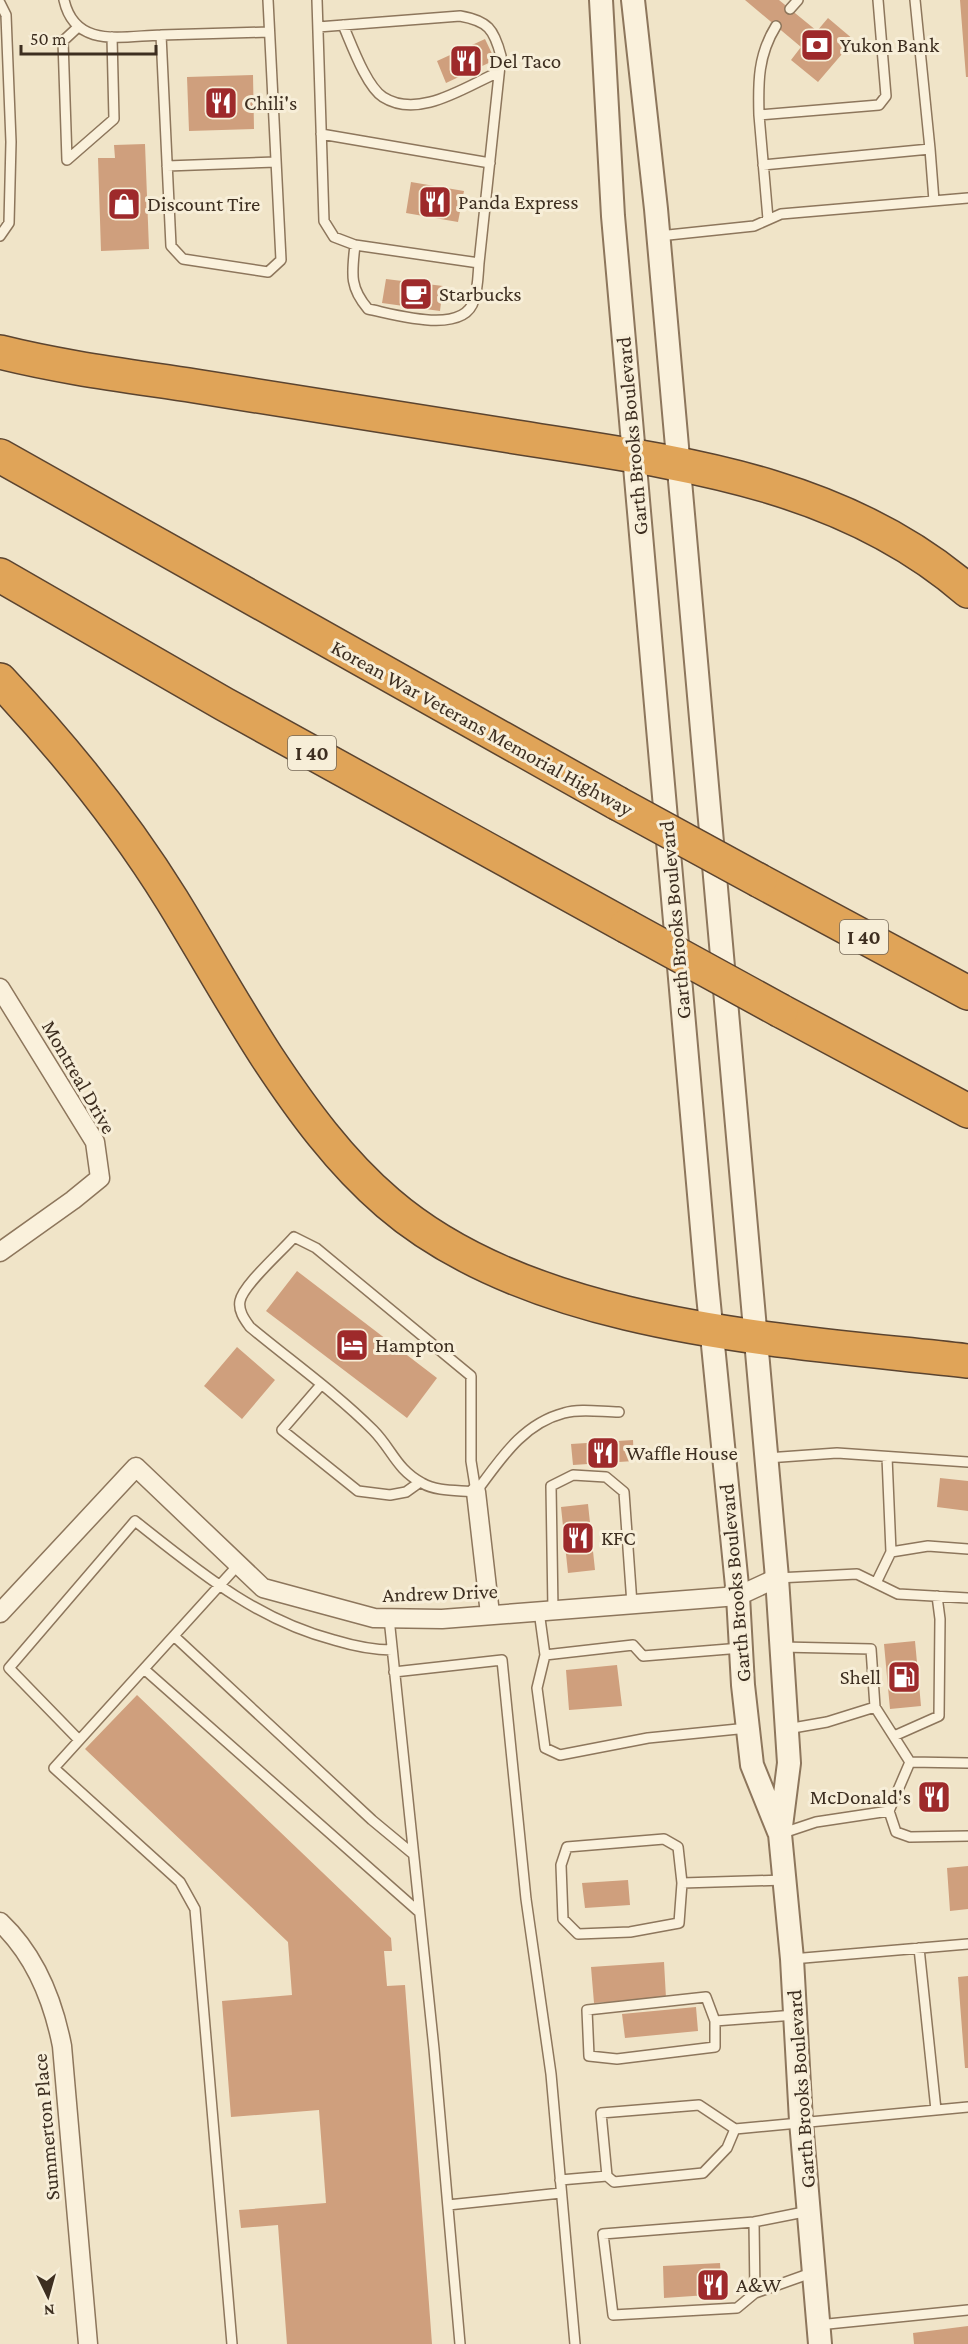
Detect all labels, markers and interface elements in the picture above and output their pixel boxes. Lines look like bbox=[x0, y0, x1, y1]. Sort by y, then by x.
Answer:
scale bar bbox=[21, 18, 156, 56]
bank icon: Yukon Bank bbox=[799, 27, 835, 63]
text: 50 m bbox=[30, 29, 67, 49]
place label: Yukon Bank bbox=[840, 33, 939, 57]
restaurant icon: Del Taco bbox=[448, 43, 484, 79]
place label: Del Taco bbox=[489, 49, 561, 73]
restaurant icon: Chili's bbox=[203, 85, 239, 121]
place label: Chili's bbox=[244, 91, 297, 115]
restaurant icon: Panda Express bbox=[417, 184, 453, 220]
shop icon: Discount Tire bbox=[106, 186, 142, 222]
place label: Panda Express bbox=[458, 190, 579, 214]
place label: Discount Tire bbox=[147, 192, 260, 216]
cafe icon: Starbucks bbox=[398, 276, 434, 312]
place label: Starbucks bbox=[439, 282, 521, 306]
street label: Garth Brooks Boulevard bbox=[611, 336, 653, 536]
street label: Korean War Veterans Memorial Highway bbox=[327, 635, 637, 821]
road number: I 40 bbox=[288, 736, 336, 770]
street label: Garth Brooks Boulevard bbox=[654, 820, 696, 1020]
road number: I 40 bbox=[840, 920, 888, 954]
street label: Montreal Drive bbox=[37, 1016, 121, 1138]
hotel icon: Hampton bbox=[334, 1327, 370, 1363]
place label: Hampton bbox=[375, 1333, 455, 1357]
restaurant icon: Waffle House bbox=[585, 1435, 621, 1471]
place label: Waffle House bbox=[626, 1441, 738, 1465]
street label: Garth Brooks Boulevard bbox=[714, 1483, 756, 1683]
restaurant icon: KFC bbox=[560, 1520, 596, 1556]
place label: KFC bbox=[601, 1526, 636, 1550]
street label: Andrew Drive bbox=[382, 1579, 498, 1607]
fuel station icon: Shell bbox=[886, 1659, 922, 1695]
place label: Shell bbox=[840, 1665, 881, 1689]
restaurant icon: McDonald's bbox=[916, 1779, 952, 1815]
place label: McDonald's bbox=[810, 1785, 911, 1809]
street label: Garth Brooks Boulevard bbox=[782, 1989, 820, 2189]
street label: Summerton Place bbox=[28, 2052, 64, 2202]
north arrow bbox=[18, 2266, 78, 2326]
restaurant icon: A&W bbox=[695, 2267, 731, 2303]
place label: A&W bbox=[736, 2273, 782, 2297]
text: N bbox=[43, 2302, 55, 2319]

